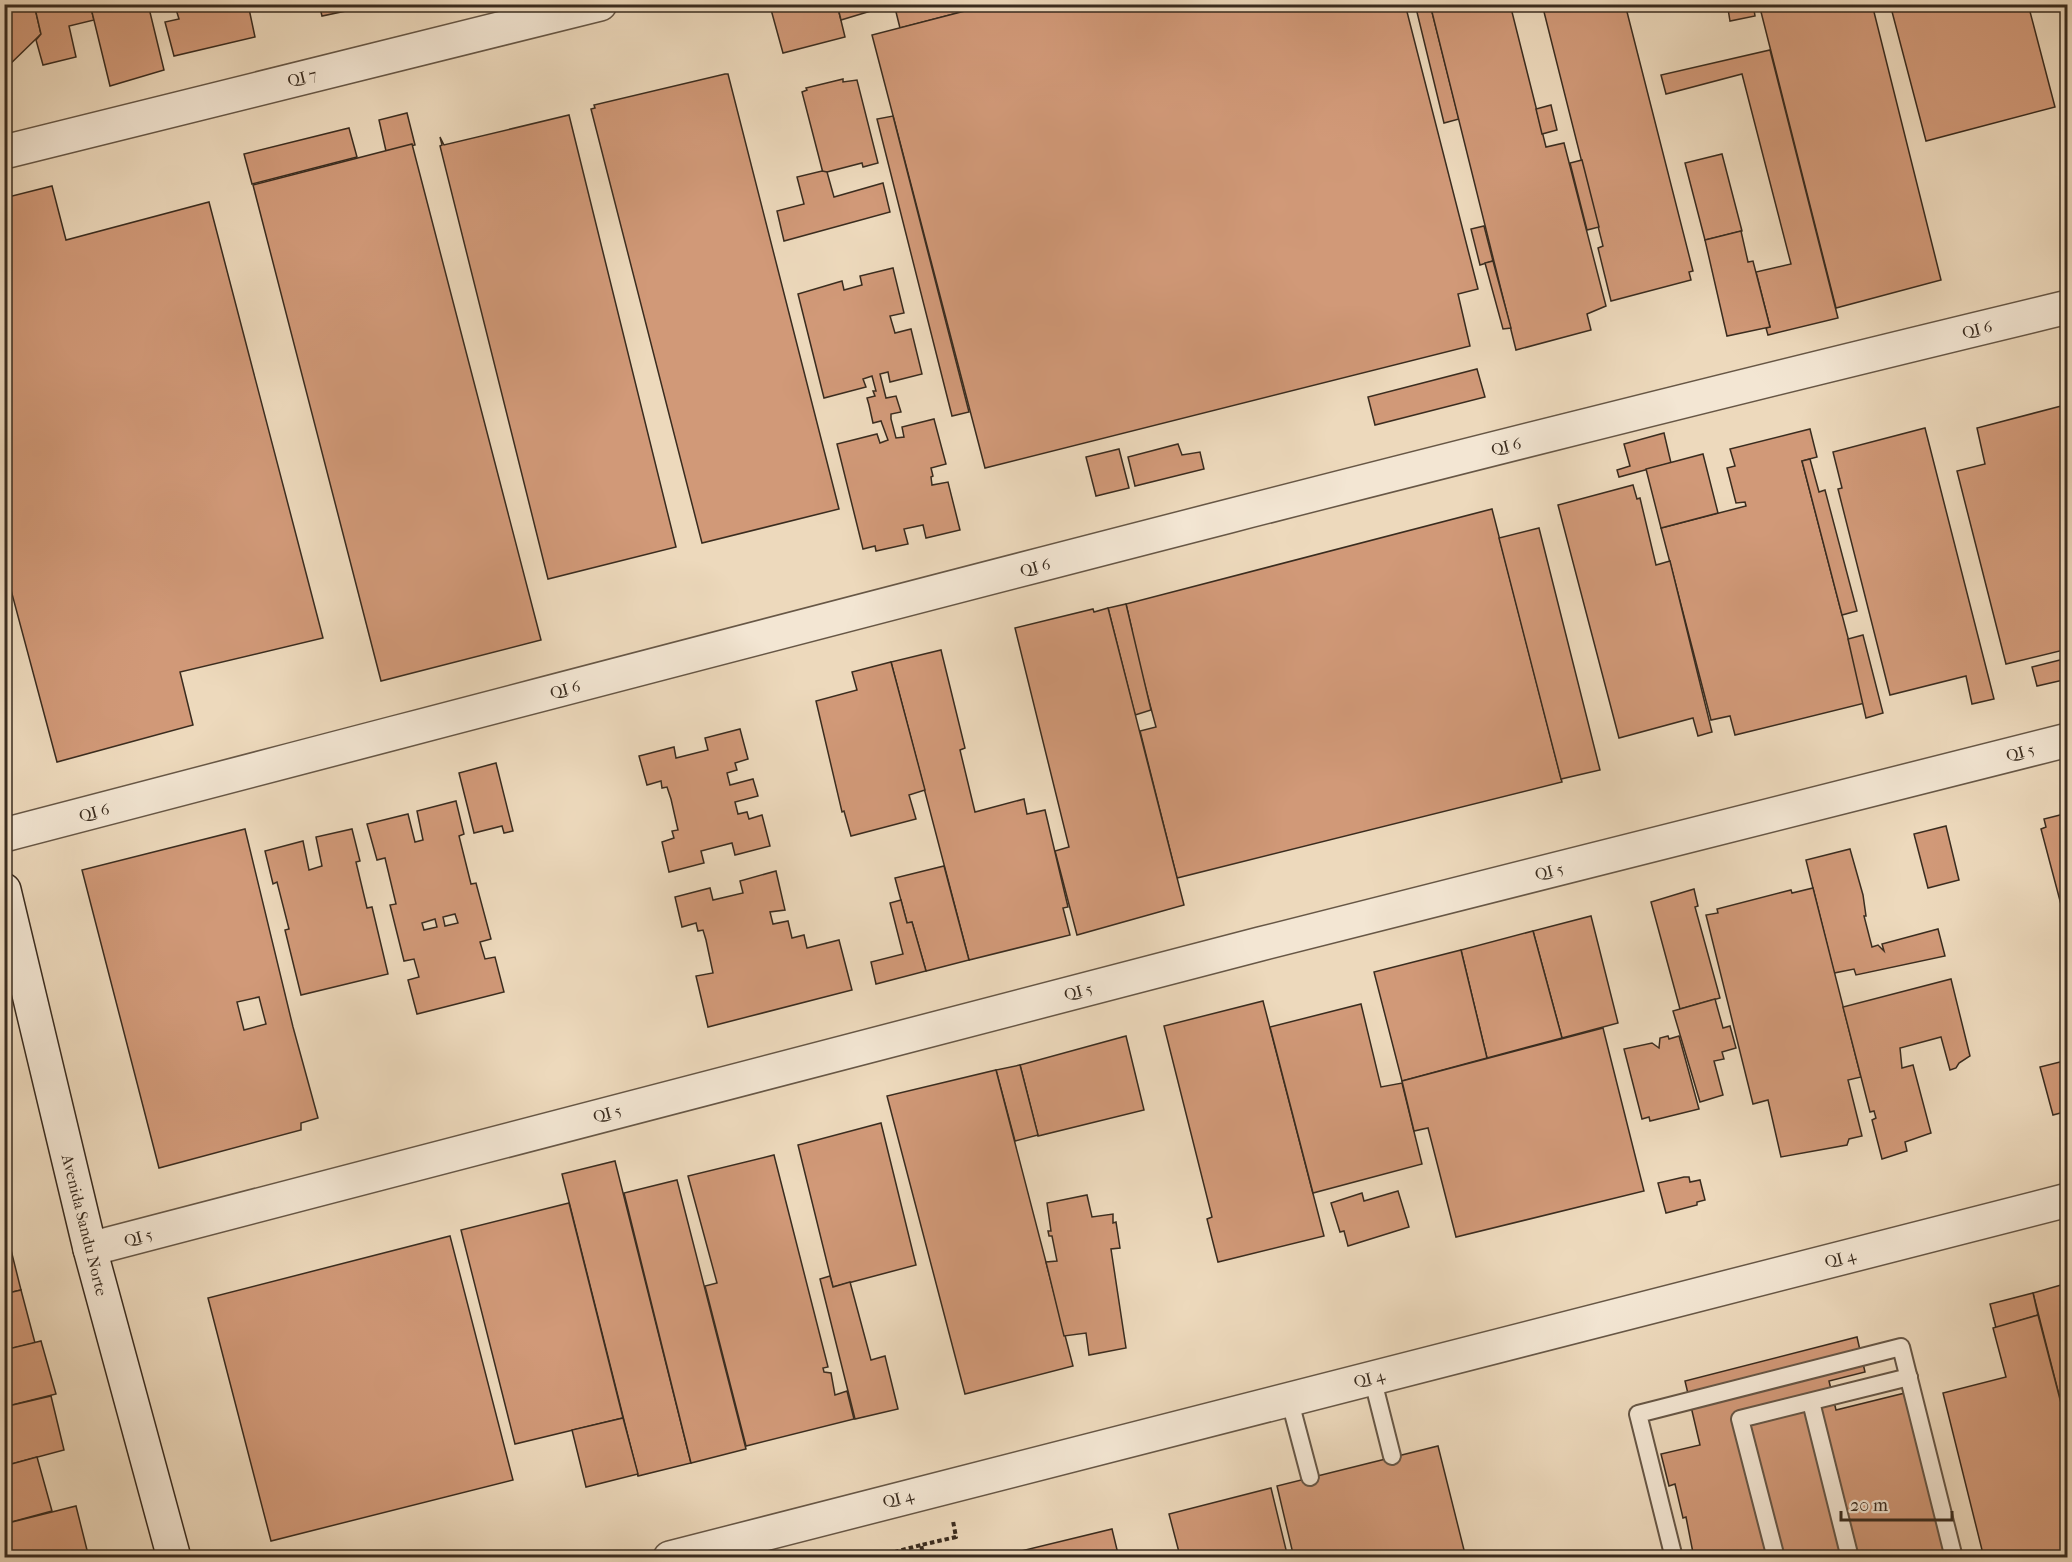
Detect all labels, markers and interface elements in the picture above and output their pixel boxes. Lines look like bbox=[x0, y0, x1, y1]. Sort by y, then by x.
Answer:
street label: QI 7 bbox=[285, 65, 319, 90]
street label: QI 6 bbox=[1960, 316, 1995, 342]
street label: QI 6 bbox=[1489, 433, 1524, 459]
street label: QI 6 bbox=[1018, 554, 1053, 581]
street label: QI 6 bbox=[548, 676, 583, 703]
street label: QI 5 bbox=[2004, 740, 2037, 765]
street label: QI 6 bbox=[77, 799, 112, 826]
street label: QI 5 bbox=[1533, 859, 1565, 884]
street label: QI 5 bbox=[1062, 979, 1095, 1004]
street label: QI 5 bbox=[591, 1101, 624, 1126]
street label: Avenida Sandu Norte bbox=[57, 1151, 111, 1298]
street label: QI 5 bbox=[122, 1225, 155, 1250]
street label: QI 4 bbox=[1823, 1245, 1858, 1271]
street label: QI 4 bbox=[1352, 1365, 1387, 1391]
scale bar bbox=[1841, 1484, 1952, 1522]
street label: QI 4 bbox=[881, 1485, 916, 1511]
text: 20 m bbox=[1850, 1495, 1888, 1516]

